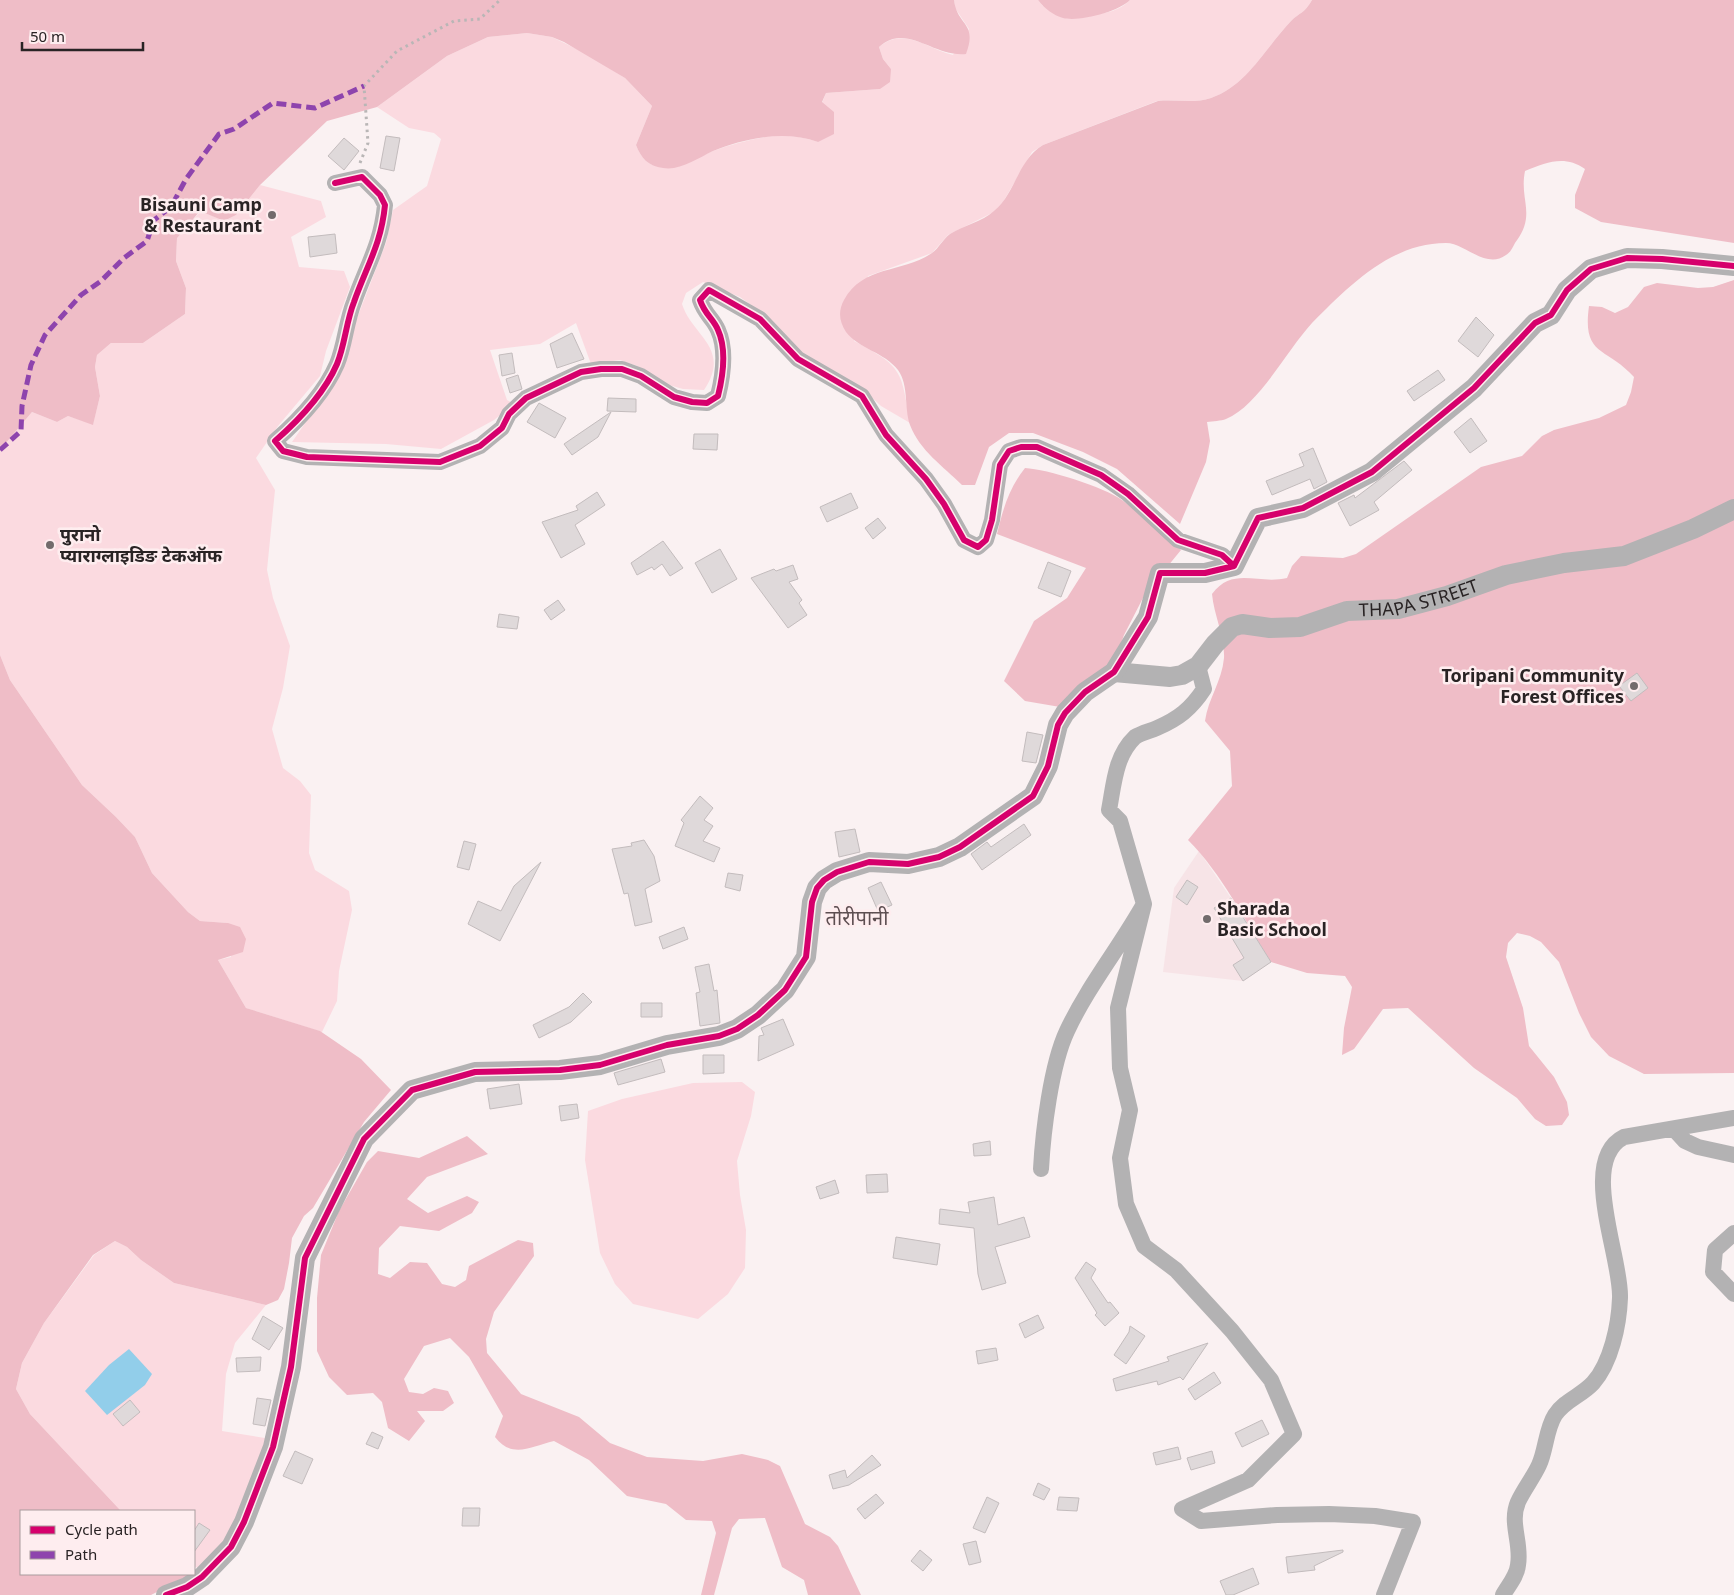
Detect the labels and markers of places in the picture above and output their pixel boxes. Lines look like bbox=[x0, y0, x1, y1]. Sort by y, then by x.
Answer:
place label: Bisauni Camp & Restaurant bbox=[140, 192, 262, 237]
marker: Bisauni Camp & Restaurant bbox=[266, 209, 278, 221]
place label: पुरानो प्याराग्लाइडिङ टेकऑफ bbox=[60, 522, 223, 567]
marker: पुरानो प्याराग्लाइडिङ टेकऑफ bbox=[44, 539, 56, 551]
place label: Toripani Community Forest Offices bbox=[1441, 663, 1625, 708]
marker: Toripani Community Forest Offices bbox=[1628, 680, 1640, 692]
place label: Sharada Basic School bbox=[1217, 896, 1327, 941]
marker: Sharada Basic School bbox=[1201, 913, 1213, 925]

